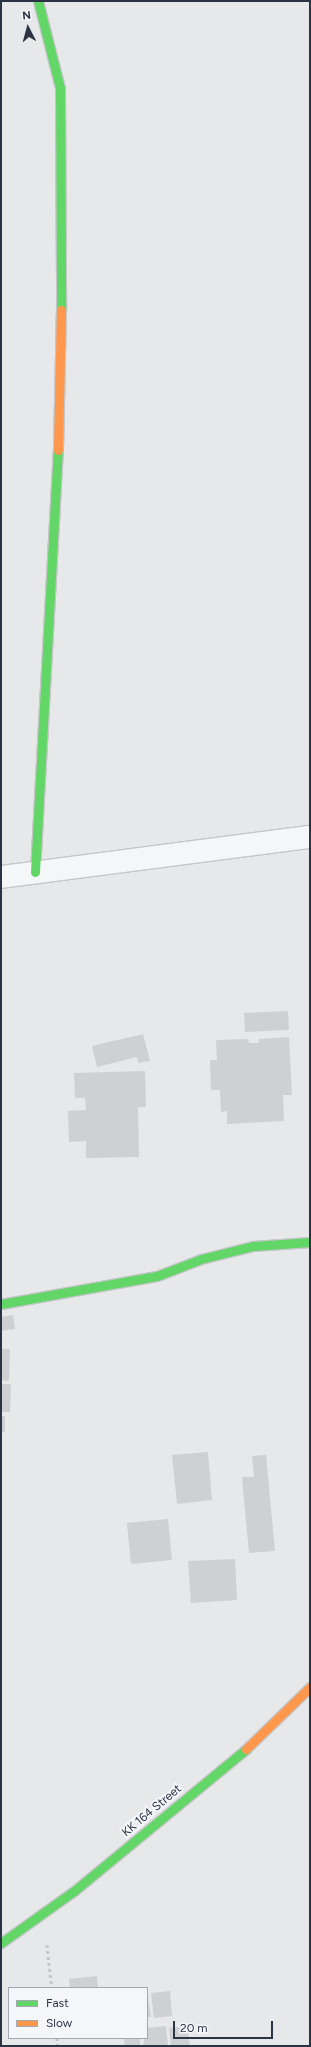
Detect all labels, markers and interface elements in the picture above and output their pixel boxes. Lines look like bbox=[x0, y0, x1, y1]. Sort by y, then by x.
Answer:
north arrow bbox=[8, 8, 48, 48]
text: N bbox=[22, 9, 32, 22]
street label: KK 164 Street bbox=[119, 1782, 185, 1840]
legend bbox=[8, 1987, 148, 2039]
text: Fast bbox=[46, 1996, 69, 2010]
scale bar bbox=[175, 2013, 275, 2039]
text: Slow bbox=[46, 2016, 72, 2030]
text: 20 m bbox=[180, 2021, 208, 2035]

